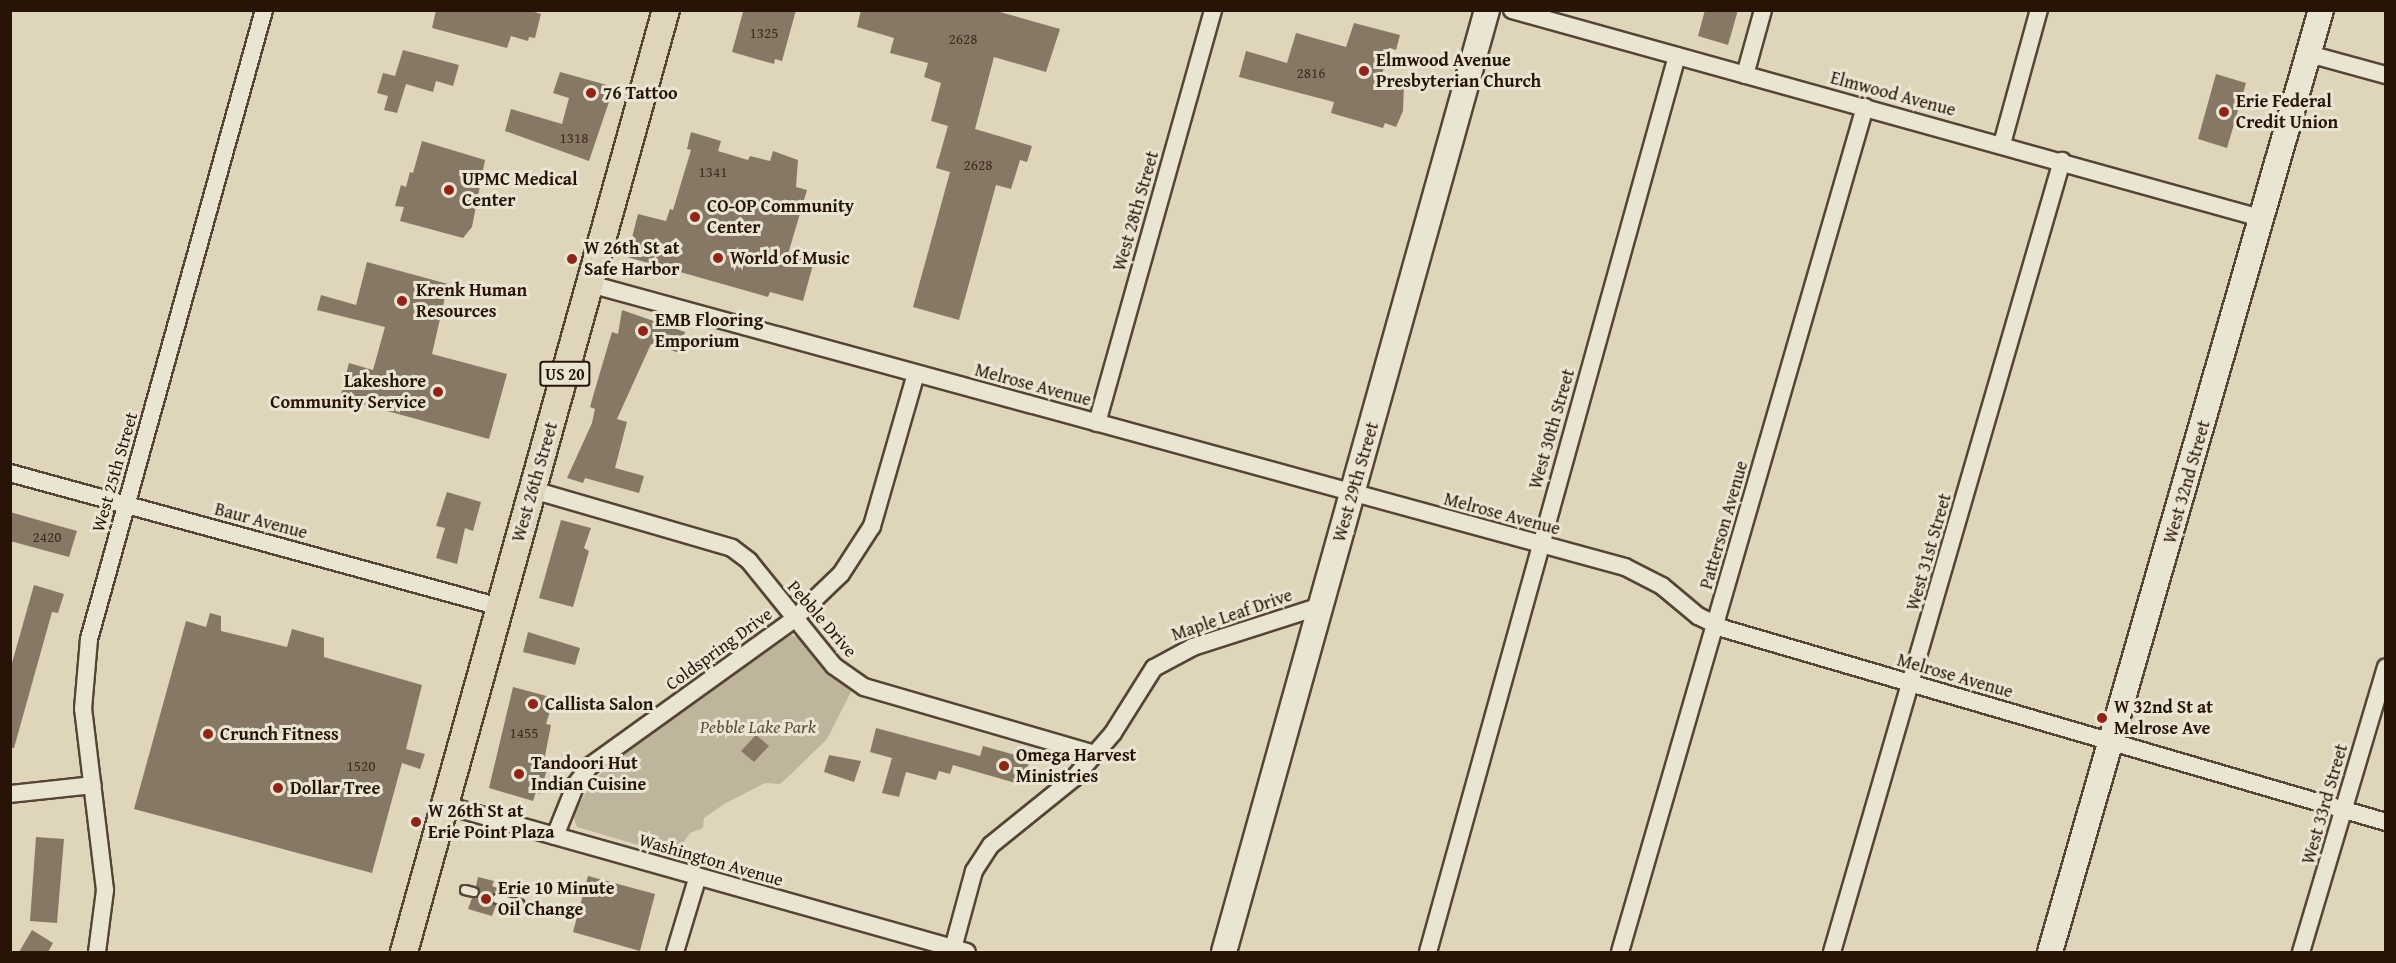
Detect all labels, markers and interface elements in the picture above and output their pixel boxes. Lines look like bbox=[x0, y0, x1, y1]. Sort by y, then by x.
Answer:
house number: 1325 bbox=[750, 24, 778, 42]
house number: 2628 bbox=[949, 30, 977, 48]
place label: Elmwood Avenue Presbyterian Church bbox=[1376, 50, 1541, 92]
house number: 2816 bbox=[1297, 64, 1325, 82]
marker: Elmwood Avenue Presbyterian Church bbox=[1357, 64, 1371, 78]
street label: Elmwood Avenue bbox=[1828, 67, 1958, 121]
place label: 76 Tattoo bbox=[603, 82, 678, 104]
marker: 76 Tattoo bbox=[584, 86, 598, 100]
place label: Erie Federal Credit Union bbox=[2236, 91, 2338, 134]
marker: Erie Federal Credit Union bbox=[2217, 105, 2231, 119]
house number: 1318 bbox=[560, 129, 588, 147]
street label: West 28th Street bbox=[1109, 149, 1163, 273]
house number: 2628 bbox=[964, 156, 992, 174]
house number: 1341 bbox=[699, 163, 727, 181]
place label: UPMC Medical Center bbox=[462, 169, 578, 212]
marker: UPMC Medical Center bbox=[440, 181, 458, 199]
place label: CO-OP Community Center bbox=[707, 196, 854, 238]
marker: CO-OP Community Center bbox=[688, 210, 702, 224]
place label: W 26th St at Safe Harbor bbox=[584, 238, 680, 280]
place label: World of Music bbox=[730, 247, 850, 269]
marker: World of Music bbox=[711, 251, 725, 265]
marker: W 26th St at Safe Harbor bbox=[565, 252, 579, 266]
place label: Krenk Human Resources bbox=[416, 280, 527, 322]
marker: Krenk Human Resources bbox=[393, 292, 411, 310]
place label: EMB Flooring Emporium bbox=[655, 310, 763, 352]
marker: EMB Flooring Emporium bbox=[636, 324, 650, 338]
street label: Melrose Avenue bbox=[973, 359, 1093, 411]
road number: US 20 bbox=[538, 361, 592, 387]
street label: West 30th Street bbox=[1525, 367, 1579, 491]
place label: Lakeshore Community Service bbox=[270, 371, 426, 413]
marker: Lakeshore Community Service bbox=[431, 385, 445, 399]
street label: West 25th Street bbox=[88, 410, 142, 534]
street label: West 32nd Street bbox=[2159, 418, 2215, 546]
street label: West 26th Street bbox=[508, 420, 562, 544]
street label: West 29th Street bbox=[1329, 420, 1383, 544]
street label: Patterson Avenue bbox=[1695, 458, 1753, 592]
street label: Melrose Avenue bbox=[1442, 488, 1562, 540]
street label: West 31st Street bbox=[1902, 491, 1956, 613]
street label: Baur Avenue bbox=[212, 498, 310, 544]
house number: 2420 bbox=[33, 528, 61, 546]
street label: Pebble Drive bbox=[783, 576, 861, 662]
street label: Maple Leaf Drive bbox=[1169, 584, 1295, 646]
street label: Coldspring Drive bbox=[662, 603, 776, 695]
street label: Melrose Avenue bbox=[1895, 649, 2015, 703]
place label: Callista Salon bbox=[545, 693, 653, 715]
marker: Callista Salon bbox=[526, 697, 540, 711]
place label: W 32nd St at Melrose Ave bbox=[2114, 697, 2213, 740]
marker: W 32nd St at Melrose Ave bbox=[2095, 711, 2109, 725]
park label: Pebble Lake Park bbox=[700, 716, 816, 738]
place label: Crunch Fitness bbox=[220, 723, 339, 745]
house number: 1455 bbox=[510, 724, 538, 742]
marker: Crunch Fitness bbox=[201, 727, 215, 741]
street label: West 33rd Street bbox=[2298, 741, 2352, 867]
place label: Omega Harvest Ministries bbox=[1016, 745, 1136, 788]
place label: Tandoori Hut Indian Cuisine bbox=[531, 753, 646, 795]
house number: 1520 bbox=[347, 757, 375, 775]
marker: Omega Harvest Ministries bbox=[997, 759, 1011, 773]
marker: Tandoori Hut Indian Cuisine bbox=[512, 767, 526, 781]
place label: Dollar Tree bbox=[290, 777, 380, 799]
marker: Dollar Tree bbox=[271, 781, 285, 795]
place label: W 26th St at Erie Point Plaza bbox=[428, 801, 554, 844]
marker: W 26th St at Erie Point Plaza bbox=[409, 815, 423, 829]
street label: Washington Avenue bbox=[636, 829, 786, 891]
place label: Erie 10 Minute Oil Change bbox=[498, 878, 615, 920]
marker: Erie 10 Minute Oil Change bbox=[479, 892, 493, 906]

